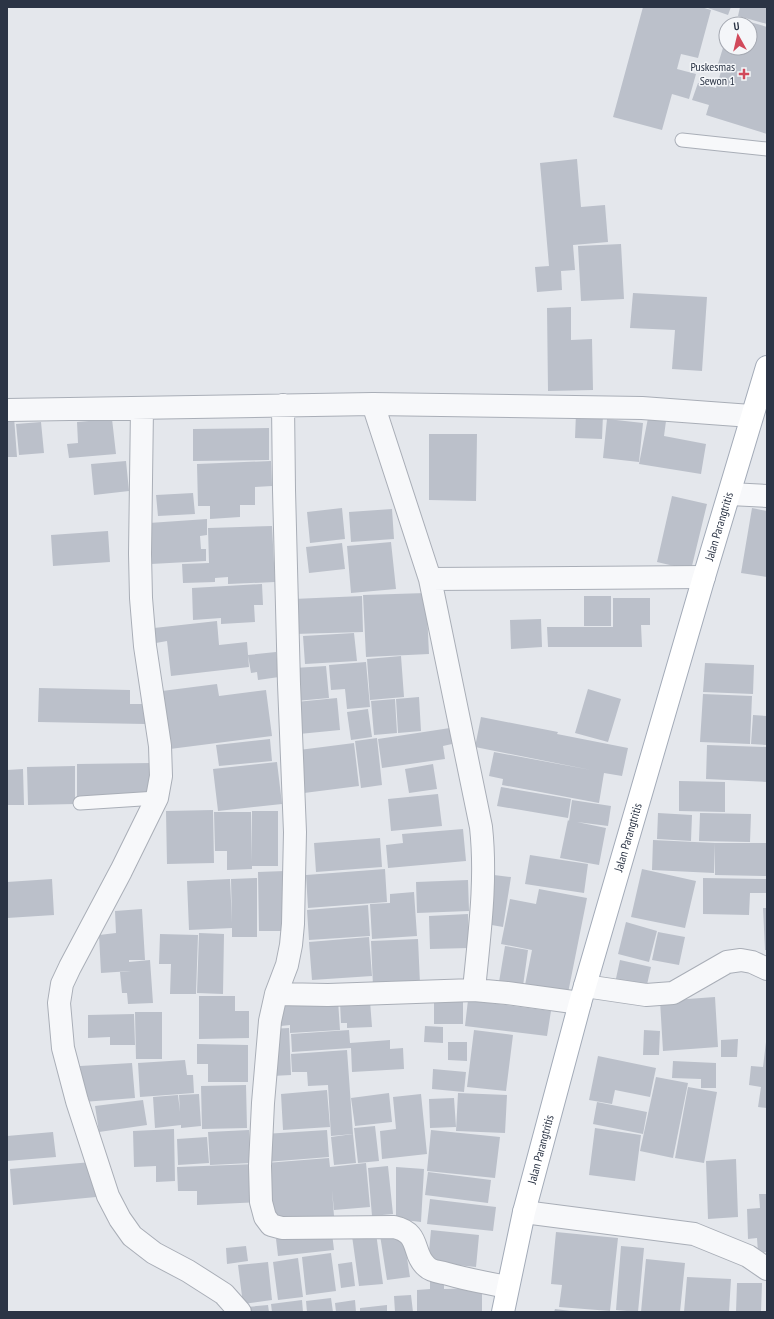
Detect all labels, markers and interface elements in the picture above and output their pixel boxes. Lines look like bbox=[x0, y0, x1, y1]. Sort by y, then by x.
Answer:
north arrow bbox=[718, 16, 758, 56]
text: U bbox=[733, 19, 741, 33]
place label: Puskesmas Sewon 1 bbox=[690, 59, 735, 88]
marker: Puskesmas Sewon 1 bbox=[738, 68, 750, 80]
street label: Jalan Parangtritis bbox=[701, 490, 736, 563]
street label: Jalan Parangtritis bbox=[610, 801, 645, 874]
street label: Jalan Parangtritis bbox=[524, 1113, 557, 1186]

